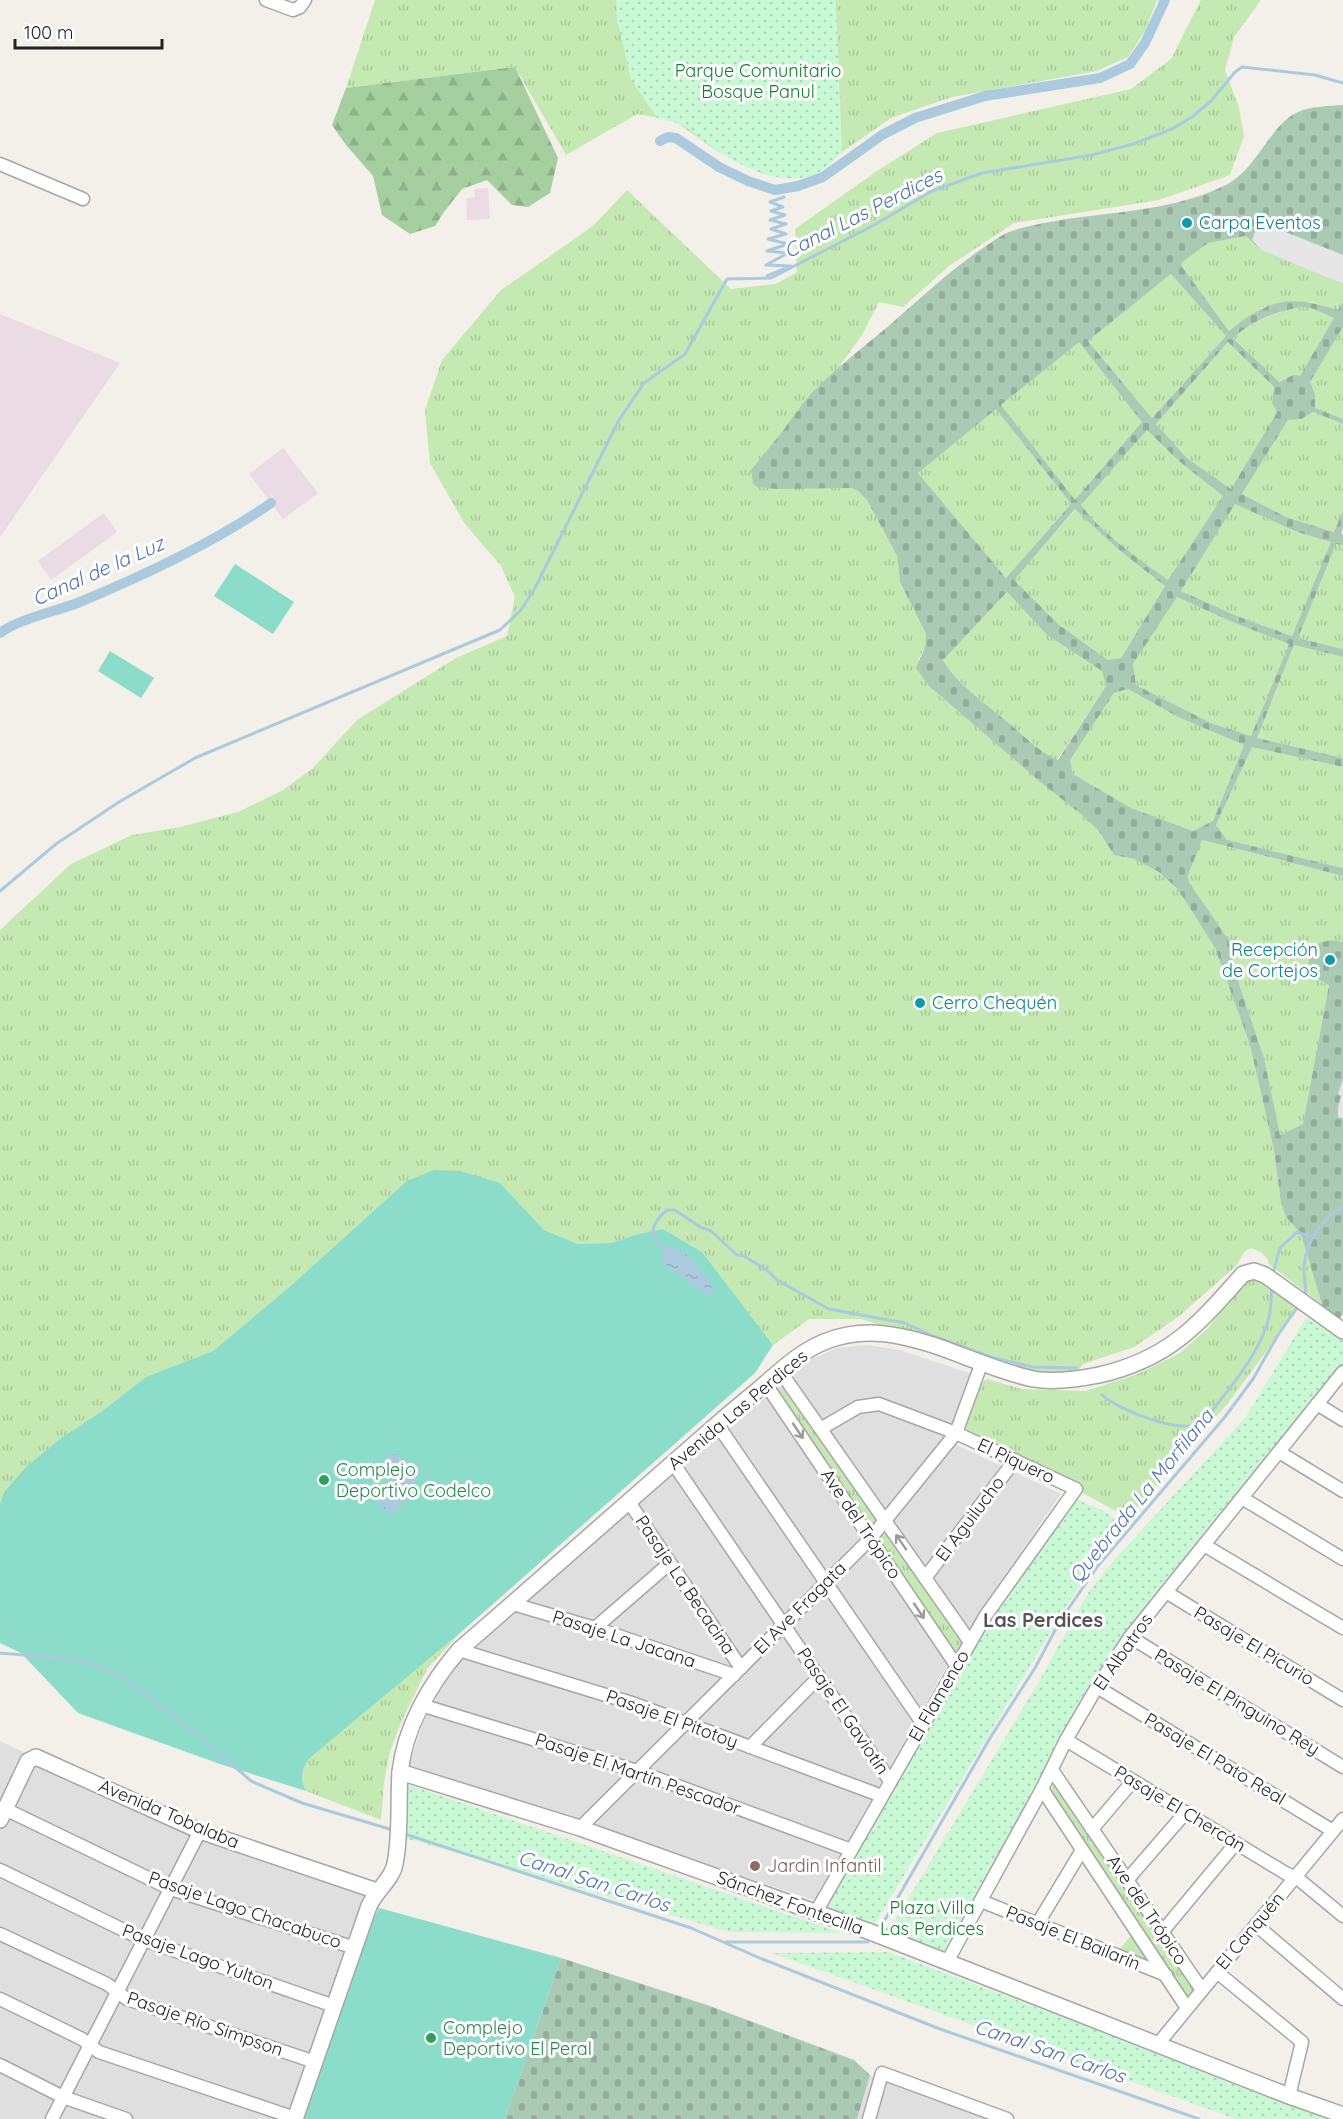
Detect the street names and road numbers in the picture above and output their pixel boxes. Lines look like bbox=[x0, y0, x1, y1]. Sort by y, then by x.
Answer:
street label: Avenida Las Perdices bbox=[663, 1344, 812, 1475]
street label: El Piquero bbox=[974, 1433, 1058, 1488]
street label: Ave del Trópico bbox=[816, 1464, 907, 1583]
street label: El Aguilucho bbox=[930, 1472, 1009, 1566]
street label: Pasaje La Becacina bbox=[630, 1511, 741, 1659]
street label: El Ave Fragata bbox=[749, 1557, 851, 1659]
street label: Pasaje El Picurio bbox=[1190, 1601, 1318, 1690]
street label: Pasaje La Jacana bbox=[550, 1605, 699, 1673]
street label: El Albatros bbox=[1088, 1609, 1157, 1695]
street label: Pasaje El Gaviotín bbox=[792, 1643, 894, 1779]
street label: Pasaje El Pinguino Rey bbox=[1150, 1643, 1324, 1760]
street label: El Flamenco bbox=[903, 1646, 974, 1746]
street label: Pasaje El Pitotoy bbox=[603, 1684, 741, 1753]
street label: Pasaje El Pato Real bbox=[1140, 1707, 1290, 1810]
street label: Pasaje El Martín Pescador bbox=[532, 1727, 744, 1820]
street label: Pasaje El Chercán bbox=[1110, 1760, 1250, 1857]
street label: Avenida Tobalaba bbox=[96, 1774, 243, 1853]
street label: Ave del Trópico bbox=[1102, 1850, 1193, 1969]
street label: Sánchez Fontecilla bbox=[714, 1865, 867, 1940]
street label: Pasaje Lago Chacabuco bbox=[146, 1866, 345, 1953]
street label: El Canquén bbox=[1211, 1887, 1289, 1974]
street label: Pasaje El Bailarín bbox=[1003, 1900, 1144, 1975]
street label: Pasaje Lago Yulton bbox=[119, 1918, 277, 1995]
street label: Pasaje Río Simpson bbox=[124, 1986, 286, 2061]

